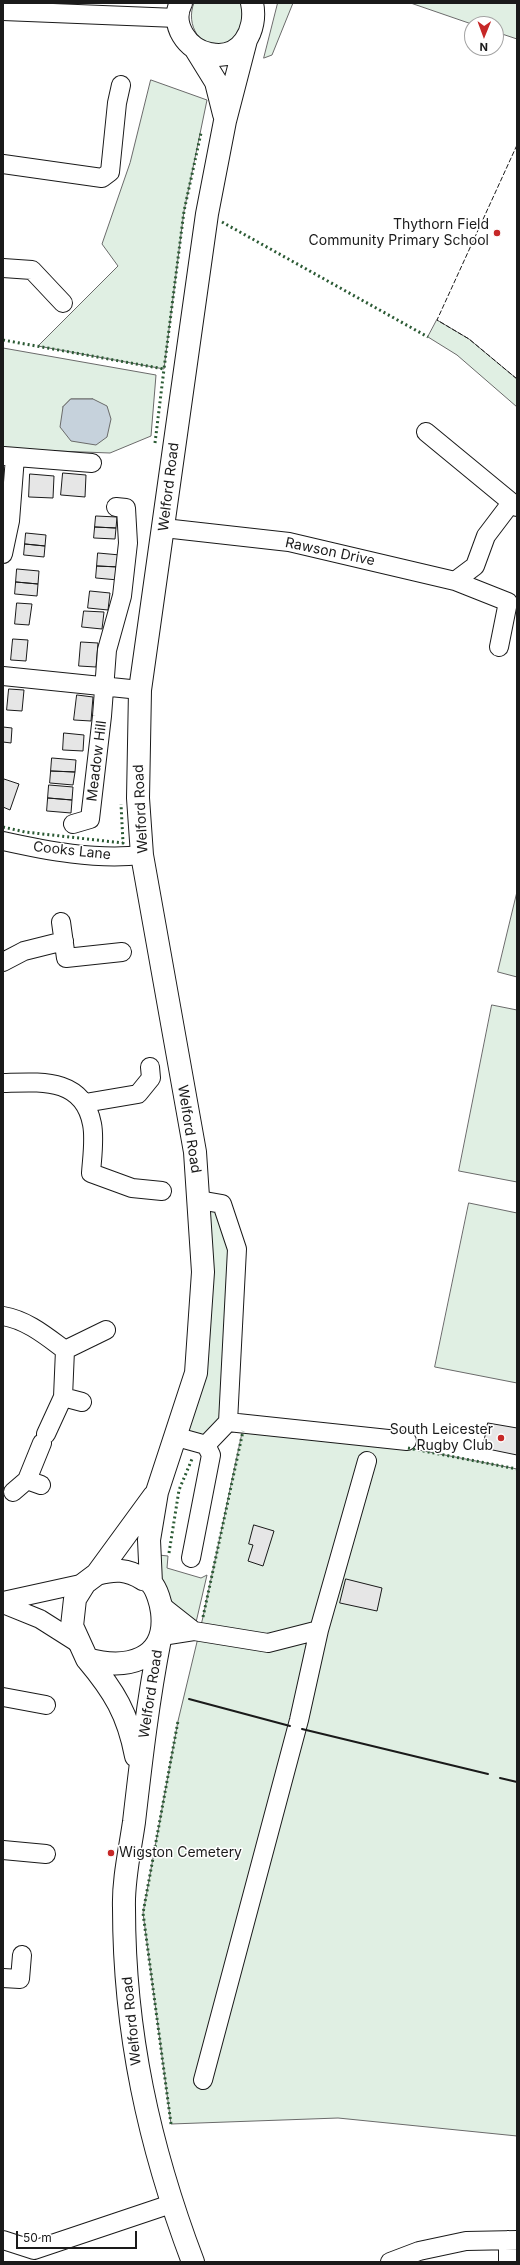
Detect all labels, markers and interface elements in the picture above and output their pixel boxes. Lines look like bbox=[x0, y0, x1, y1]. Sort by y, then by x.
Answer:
north arrow bbox=[464, 16, 504, 56]
text: N bbox=[479, 40, 488, 54]
place label: Thythorn Field Community Primary School bbox=[309, 217, 489, 250]
marker: Thythorn Field Community Primary School bbox=[492, 228, 502, 238]
street label: Welford Road bbox=[155, 442, 183, 532]
street label: Rawson Drive bbox=[284, 534, 376, 570]
street label: Meadow Hill bbox=[84, 720, 110, 802]
street label: Welford Road bbox=[130, 764, 152, 854]
street label: Cooks Lane bbox=[32, 839, 112, 863]
street label: Welford Road bbox=[174, 1084, 204, 1174]
place label: South Leicester Rugby Club bbox=[390, 1422, 493, 1454]
marker: South Leicester Rugby Club bbox=[496, 1433, 506, 1443]
street label: Welford Road bbox=[136, 1649, 166, 1739]
place label: Wigston Cemetery bbox=[119, 1845, 242, 1861]
marker: Wigston Cemetery bbox=[106, 1848, 116, 1858]
street label: Welford Road bbox=[119, 1976, 145, 2066]
scale bar bbox=[18, 2223, 139, 2249]
text: 50 m bbox=[23, 2230, 52, 2245]

